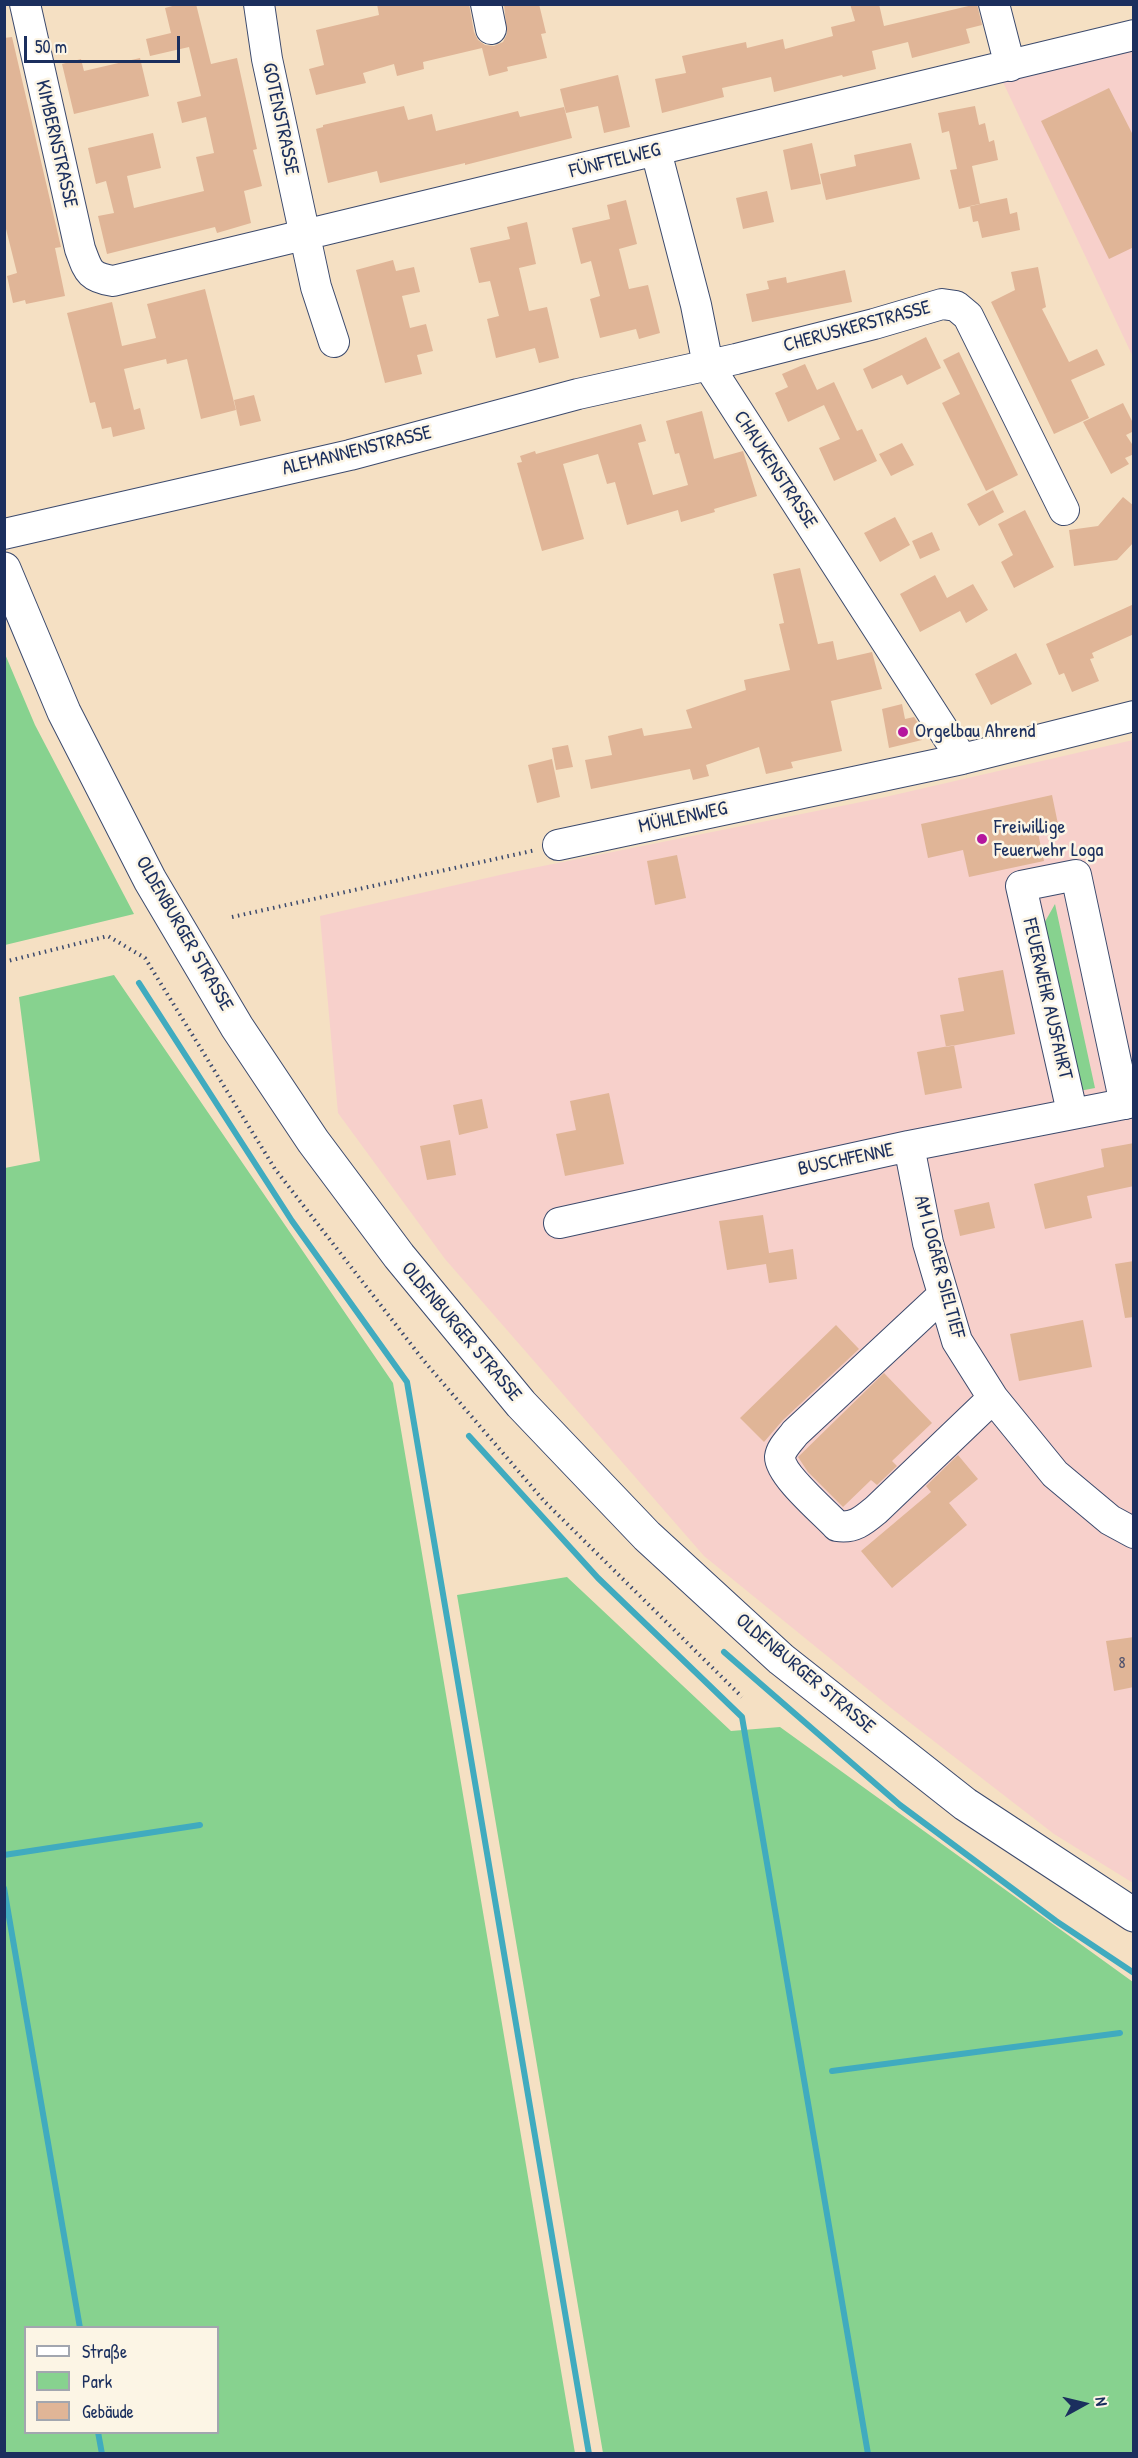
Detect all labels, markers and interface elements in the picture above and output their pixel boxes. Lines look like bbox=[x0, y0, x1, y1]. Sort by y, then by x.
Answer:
scale bar bbox=[27, 24, 183, 62]
text: 50 m bbox=[35, 34, 67, 59]
street label: GOTENSTRASSE bbox=[256, 61, 304, 177]
street label: KIMBERNSTRASSE bbox=[30, 78, 82, 210]
street label: FÜNFTELWEG bbox=[567, 138, 663, 184]
street label: CHERUSKERSTRASSE bbox=[781, 296, 933, 358]
street label: CHAUKENSTRASSE bbox=[728, 407, 822, 533]
street label: ALEMANNENSTRASSE bbox=[280, 421, 434, 481]
place label: Orgelbau Ahrend bbox=[915, 720, 1035, 744]
marker: Orgelbau Ahrend bbox=[896, 725, 910, 739]
street label: MÜHLENWEG bbox=[637, 797, 729, 839]
place label: Freiwillige Feuerwehr Loga bbox=[994, 816, 1103, 863]
marker: Freiwillige Feuerwehr Loga bbox=[975, 832, 989, 846]
street label: OLDENBURGER STRASSE bbox=[130, 852, 238, 1016]
street label: FEUERWEHR AUSFAHRT bbox=[1017, 916, 1077, 1082]
street label: BUSCHFENNE bbox=[796, 1138, 896, 1182]
street label: AM LOGAER SIELTIEF bbox=[908, 1193, 970, 1341]
street label: OLDENBURGER STRASSE bbox=[396, 1257, 526, 1407]
street label: OLDENBURGER STRASSE bbox=[730, 1609, 880, 1739]
house number: 8 bbox=[1119, 1654, 1125, 1674]
legend bbox=[24, 2326, 219, 2434]
text: Straße bbox=[82, 2339, 127, 2364]
text: Park bbox=[82, 2369, 112, 2394]
north arrow bbox=[1054, 2374, 1114, 2434]
text: N bbox=[1090, 2396, 1113, 2407]
text: Gebäude bbox=[82, 2399, 134, 2424]

